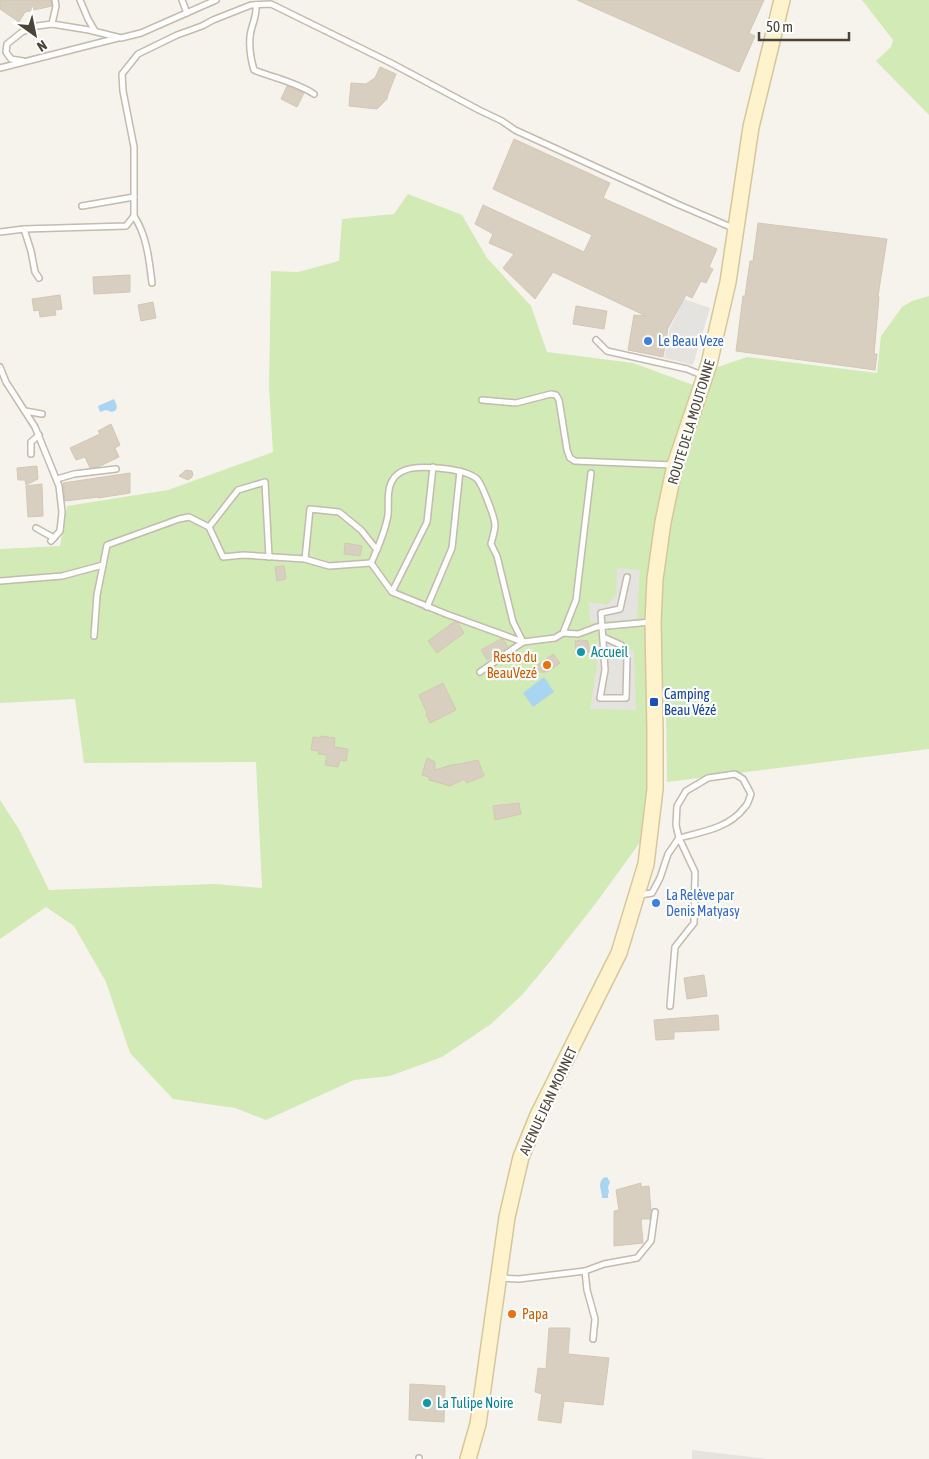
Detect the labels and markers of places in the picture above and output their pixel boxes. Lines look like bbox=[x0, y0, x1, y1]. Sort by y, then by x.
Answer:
place label: Le Beau Veze bbox=[658, 333, 724, 349]
marker: Le Beau Veze bbox=[642, 335, 654, 347]
place label: Accueil bbox=[591, 644, 629, 660]
marker: Accueil bbox=[575, 646, 587, 658]
place label: Resto du BeauVezé bbox=[487, 649, 537, 681]
marker: Resto du BeauVezé bbox=[541, 659, 553, 671]
place label: Camping Beau Vézé bbox=[664, 686, 716, 718]
marker: Camping Beau Vézé bbox=[648, 696, 660, 708]
place label: La Relève par Denis Matyasy bbox=[666, 887, 740, 919]
marker: La Relève par Denis Matyasy bbox=[650, 897, 662, 909]
place label: Papa bbox=[522, 1306, 548, 1322]
marker: Papa bbox=[506, 1308, 518, 1320]
place label: La Tulipe Noire bbox=[437, 1395, 513, 1411]
marker: La Tulipe Noire bbox=[421, 1397, 433, 1409]

